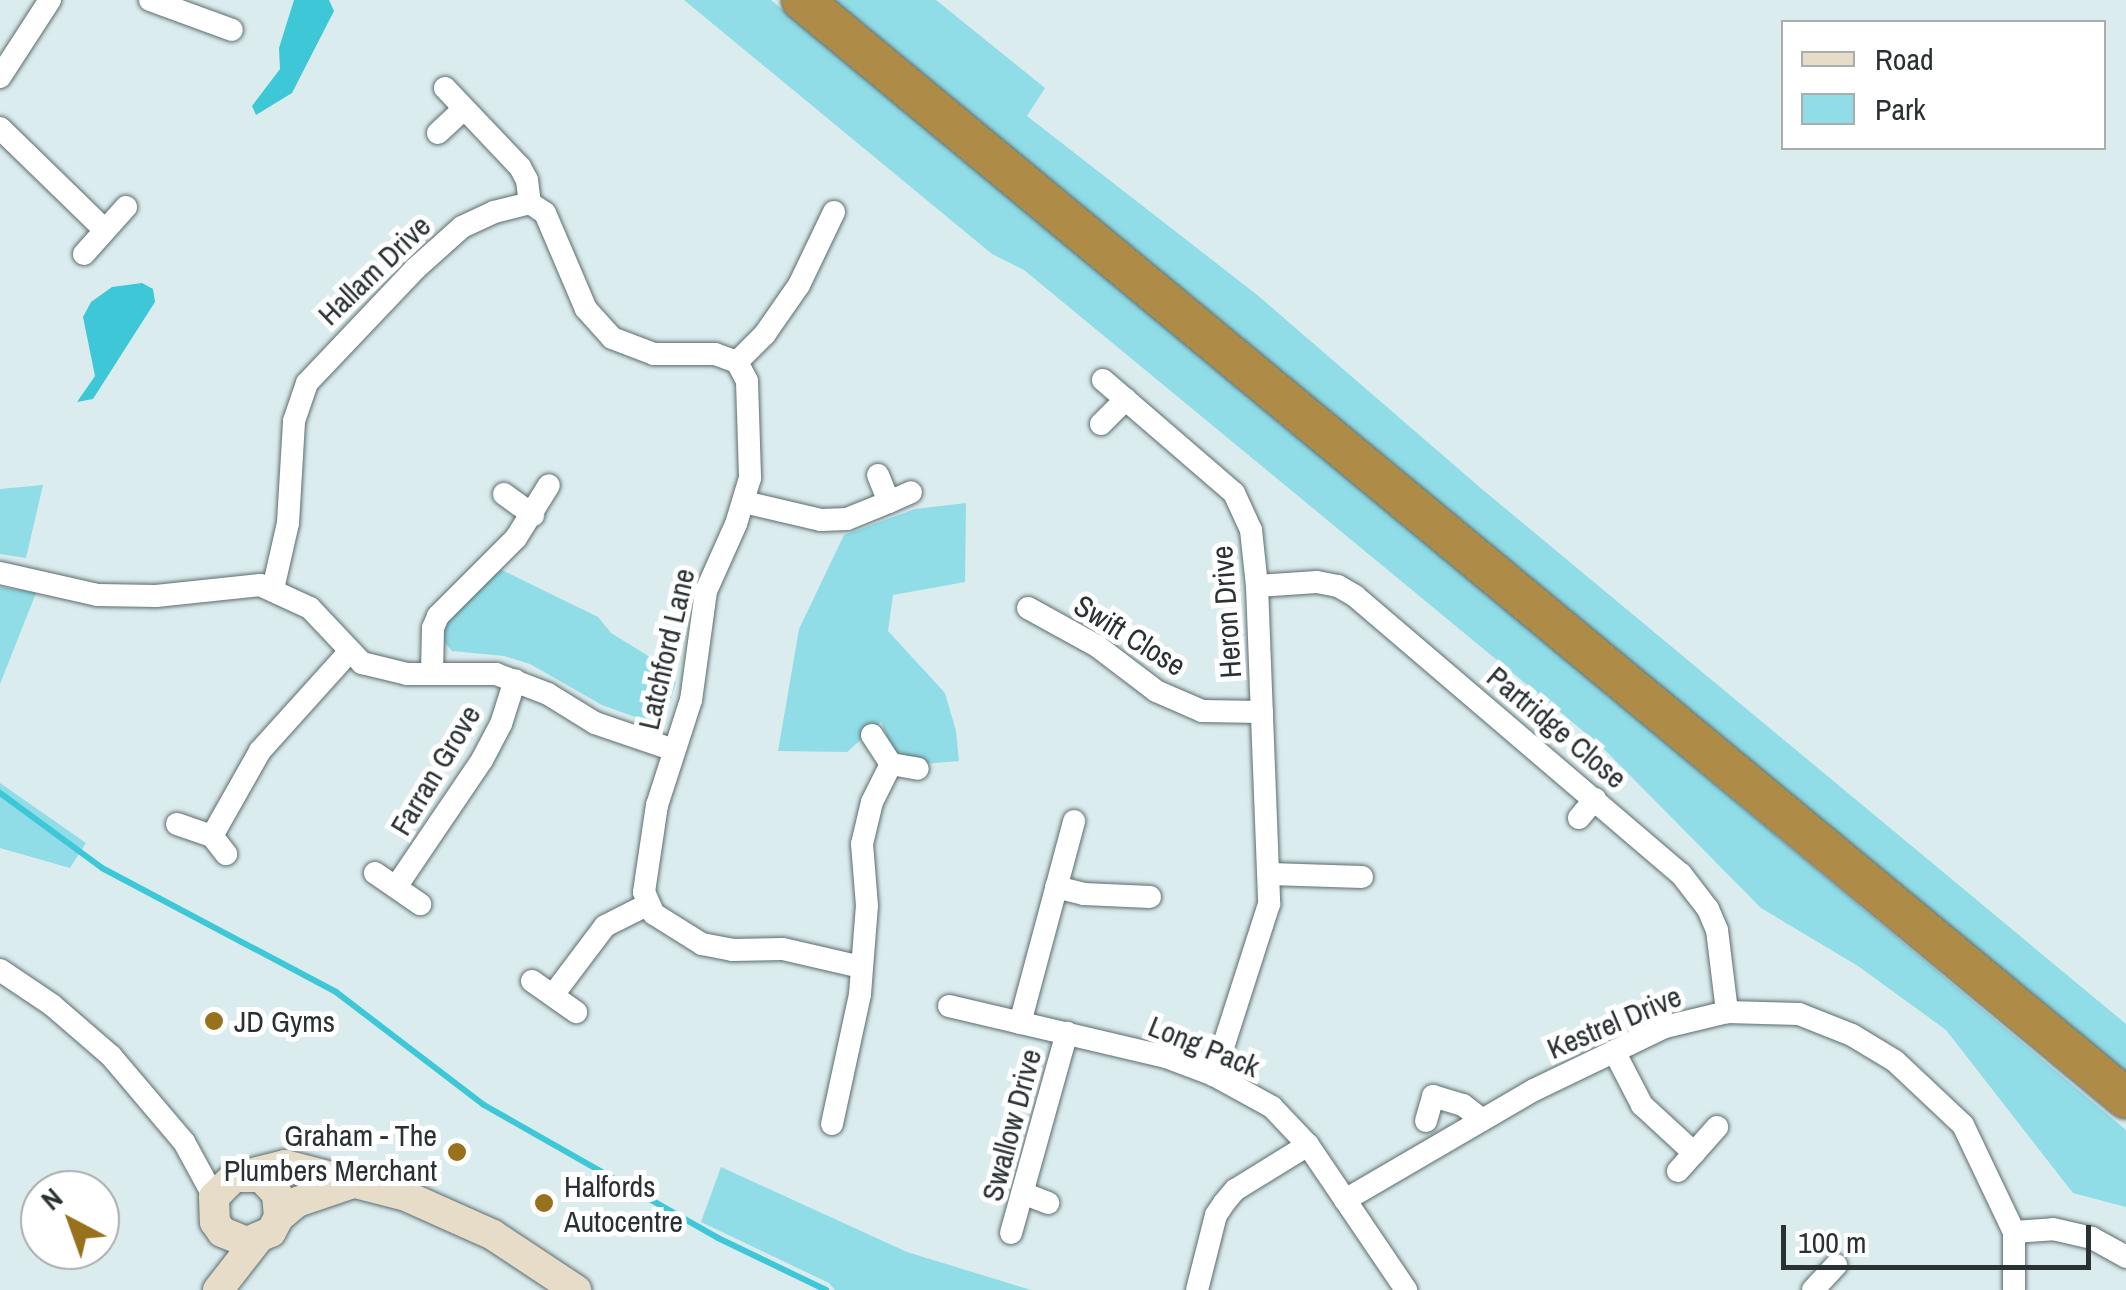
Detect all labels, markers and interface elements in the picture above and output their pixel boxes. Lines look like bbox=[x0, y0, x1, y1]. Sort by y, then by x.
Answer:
legend bbox=[1781, 20, 2106, 150]
text: Road bbox=[1875, 39, 1934, 79]
text: Park bbox=[1875, 89, 1926, 129]
street label: Hallam Drive bbox=[310, 208, 438, 332]
street label: Heron Drive bbox=[1203, 545, 1249, 679]
street label: Latchford Lane bbox=[630, 565, 702, 733]
street label: Swift Close bbox=[1068, 587, 1192, 683]
street label: Partridge Close bbox=[1480, 658, 1634, 796]
street label: Farran Grove bbox=[382, 699, 488, 841]
street label: Kestrel Drive bbox=[1542, 978, 1686, 1066]
place label: JD Gyms bbox=[234, 1003, 335, 1039]
street label: Long Pack bbox=[1143, 1008, 1265, 1084]
marker: JD Gyms bbox=[203, 1010, 225, 1032]
street label: Swallow Drive bbox=[973, 1045, 1049, 1205]
place label: Graham - The Plumbers Merchant bbox=[224, 1117, 437, 1188]
marker: Graham - The Plumbers Merchant bbox=[446, 1141, 468, 1163]
place label: Halfords Autocentre bbox=[564, 1168, 683, 1238]
north arrow bbox=[20, 1170, 120, 1270]
text: N bbox=[33, 1179, 70, 1219]
marker: Halfords Autocentre bbox=[533, 1192, 555, 1214]
scale bar bbox=[1786, 1205, 2096, 1267]
text: 100 m bbox=[1798, 1222, 1866, 1262]

